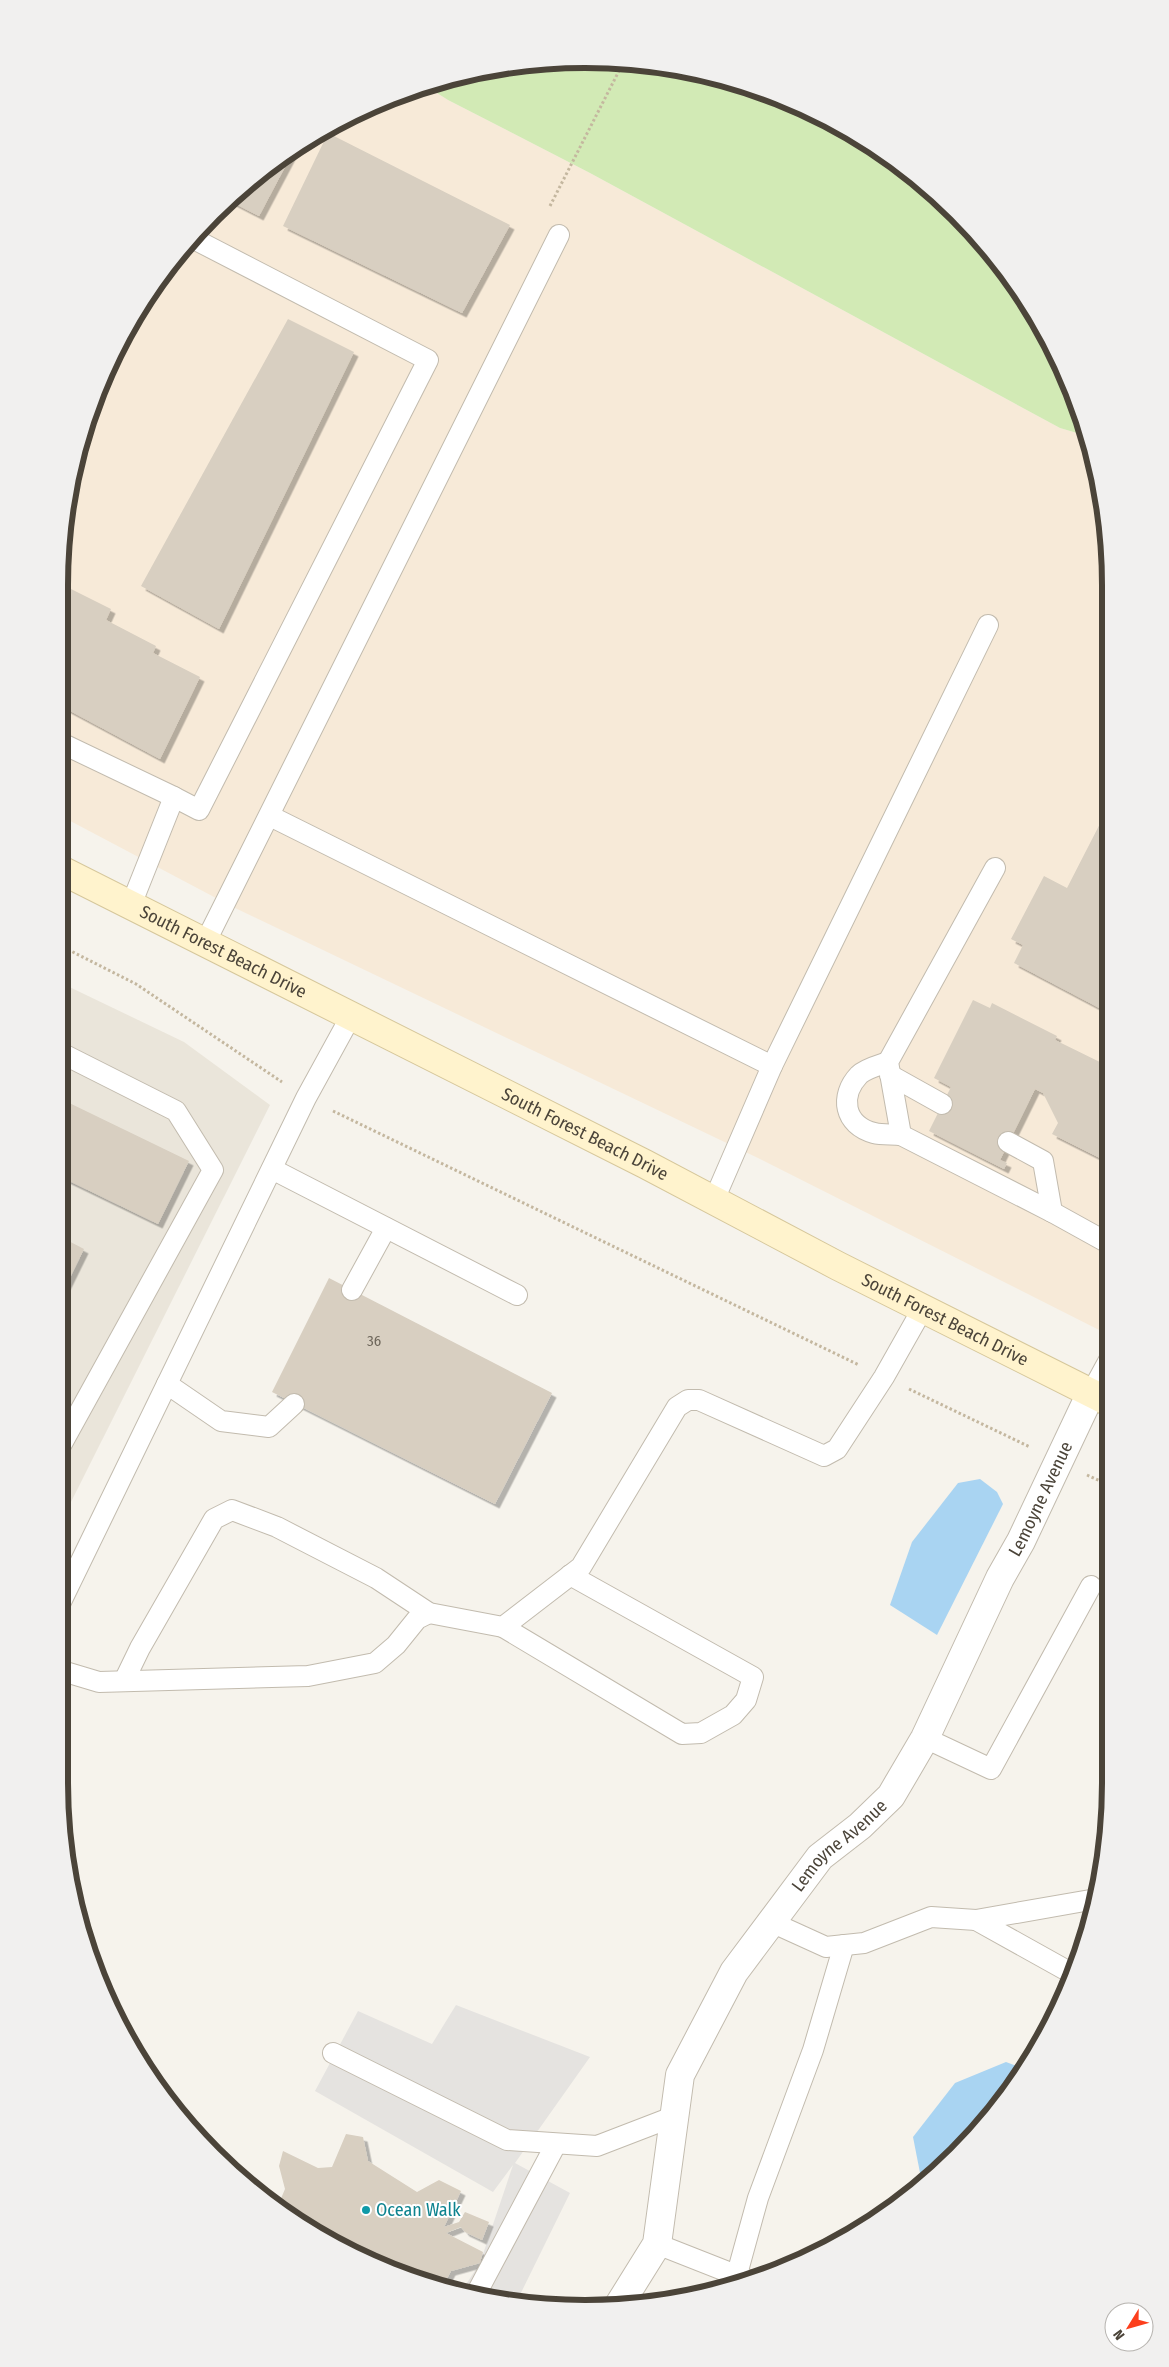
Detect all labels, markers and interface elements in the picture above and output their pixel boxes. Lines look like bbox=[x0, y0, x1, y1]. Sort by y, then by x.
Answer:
street label: South Forest Beach Drive bbox=[136, 901, 310, 1003]
street label: South Forest Beach Drive bbox=[498, 1083, 672, 1185]
street label: South Forest Beach Drive bbox=[858, 1269, 1032, 1371]
house number: 36 bbox=[367, 1332, 381, 1350]
street label: Lemoyne Avenue bbox=[1004, 1438, 1077, 1560]
street label: Lemoyne Avenue bbox=[787, 1795, 892, 1896]
place label: Ocean Walk bbox=[376, 2199, 461, 2221]
marker: Ocean Walk bbox=[360, 2204, 372, 2216]
north arrow bbox=[1104, 2302, 1154, 2352]
text: N bbox=[1110, 2326, 1128, 2343]

